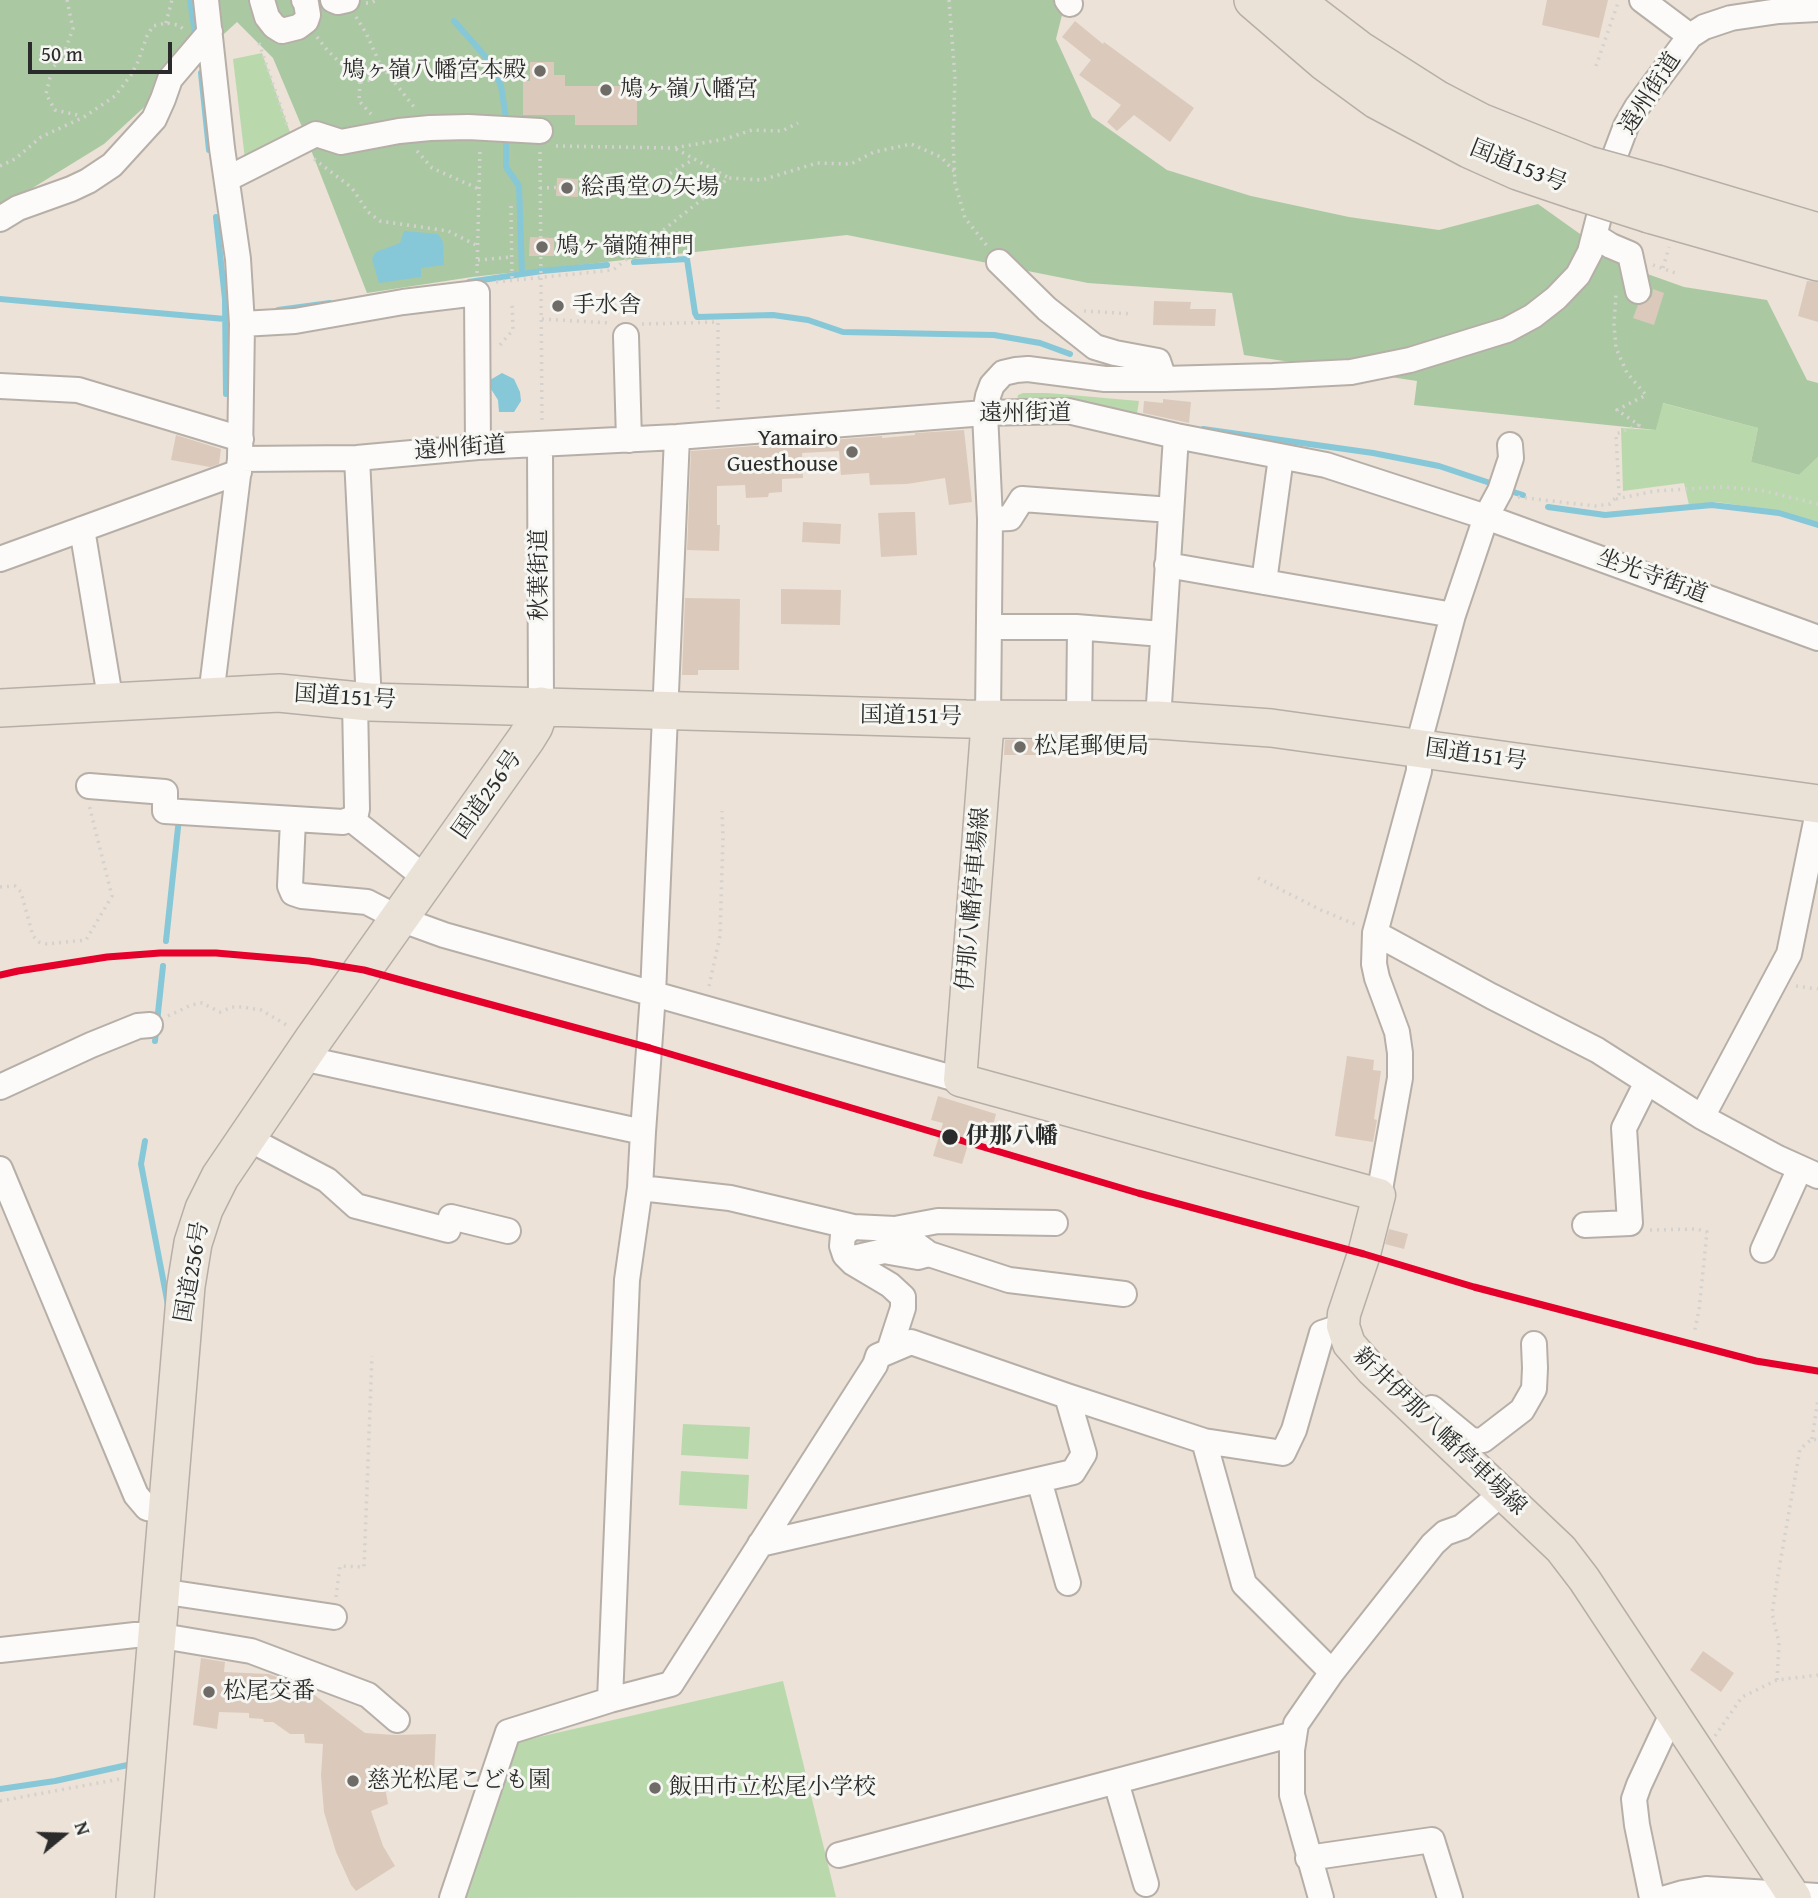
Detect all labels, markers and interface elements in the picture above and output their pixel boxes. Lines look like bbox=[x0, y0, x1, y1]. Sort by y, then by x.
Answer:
scale bar bbox=[32, 28, 175, 72]
text: 50 m bbox=[41, 38, 83, 69]
street label: 遠州街道 bbox=[1614, 48, 1688, 140]
place label: 鳩ヶ嶺八幡宮本殿 bbox=[342, 57, 526, 85]
marker: 鳩ヶ嶺八幡宮本殿 bbox=[532, 63, 548, 79]
place label: 鳩ヶ嶺八幡宮 bbox=[620, 76, 758, 104]
marker: 鳩ヶ嶺八幡宮 bbox=[598, 82, 614, 98]
street label: 国道153号 bbox=[1465, 135, 1571, 199]
place label: 絵禹堂の矢場 bbox=[581, 174, 719, 202]
marker: 絵禹堂の矢場 bbox=[559, 180, 575, 196]
place label: 鳩ヶ嶺随神門 bbox=[556, 233, 694, 261]
marker: 鳩ヶ嶺随神門 bbox=[534, 239, 550, 255]
place label: 手水舎 bbox=[572, 292, 641, 320]
marker: 手水舎 bbox=[550, 298, 566, 314]
street label: 遠州街道 bbox=[979, 400, 1071, 428]
place label: Yamairo Guesthouse bbox=[727, 425, 838, 479]
street label: 遠州街道 bbox=[413, 432, 507, 466]
marker: Yamairo Guesthouse bbox=[844, 444, 860, 460]
street label: 秋葉街道 bbox=[526, 529, 554, 621]
street label: 坐光寺街道 bbox=[1593, 544, 1711, 610]
street label: 国道151号 bbox=[293, 681, 397, 715]
street label: 国道151号 bbox=[860, 702, 962, 732]
place label: 松尾郵便局 bbox=[1034, 733, 1149, 761]
street label: 国道151号 bbox=[1423, 735, 1529, 777]
marker: 松尾郵便局 bbox=[1012, 739, 1028, 755]
street label: 国道256号 bbox=[447, 745, 529, 845]
street label: 伊那八幡停車場線 bbox=[952, 806, 996, 992]
place label: 伊那八幡 bbox=[966, 1123, 1058, 1151]
marker: 伊那八幡 bbox=[940, 1127, 960, 1147]
street label: 国道256号 bbox=[171, 1219, 215, 1325]
street label: 新井伊那八幡停車場線 bbox=[1347, 1342, 1531, 1522]
place label: 松尾交番 bbox=[223, 1678, 315, 1706]
marker: 松尾交番 bbox=[201, 1684, 217, 1700]
place label: 慈光松尾こども園 bbox=[367, 1767, 551, 1795]
marker: 慈光松尾こども園 bbox=[345, 1773, 361, 1789]
place label: 飯田市立松尾小学校 bbox=[669, 1774, 876, 1802]
marker: 飯田市立松尾小学校 bbox=[647, 1780, 663, 1796]
north arrow bbox=[28, 1800, 98, 1870]
text: N bbox=[68, 1818, 98, 1839]

